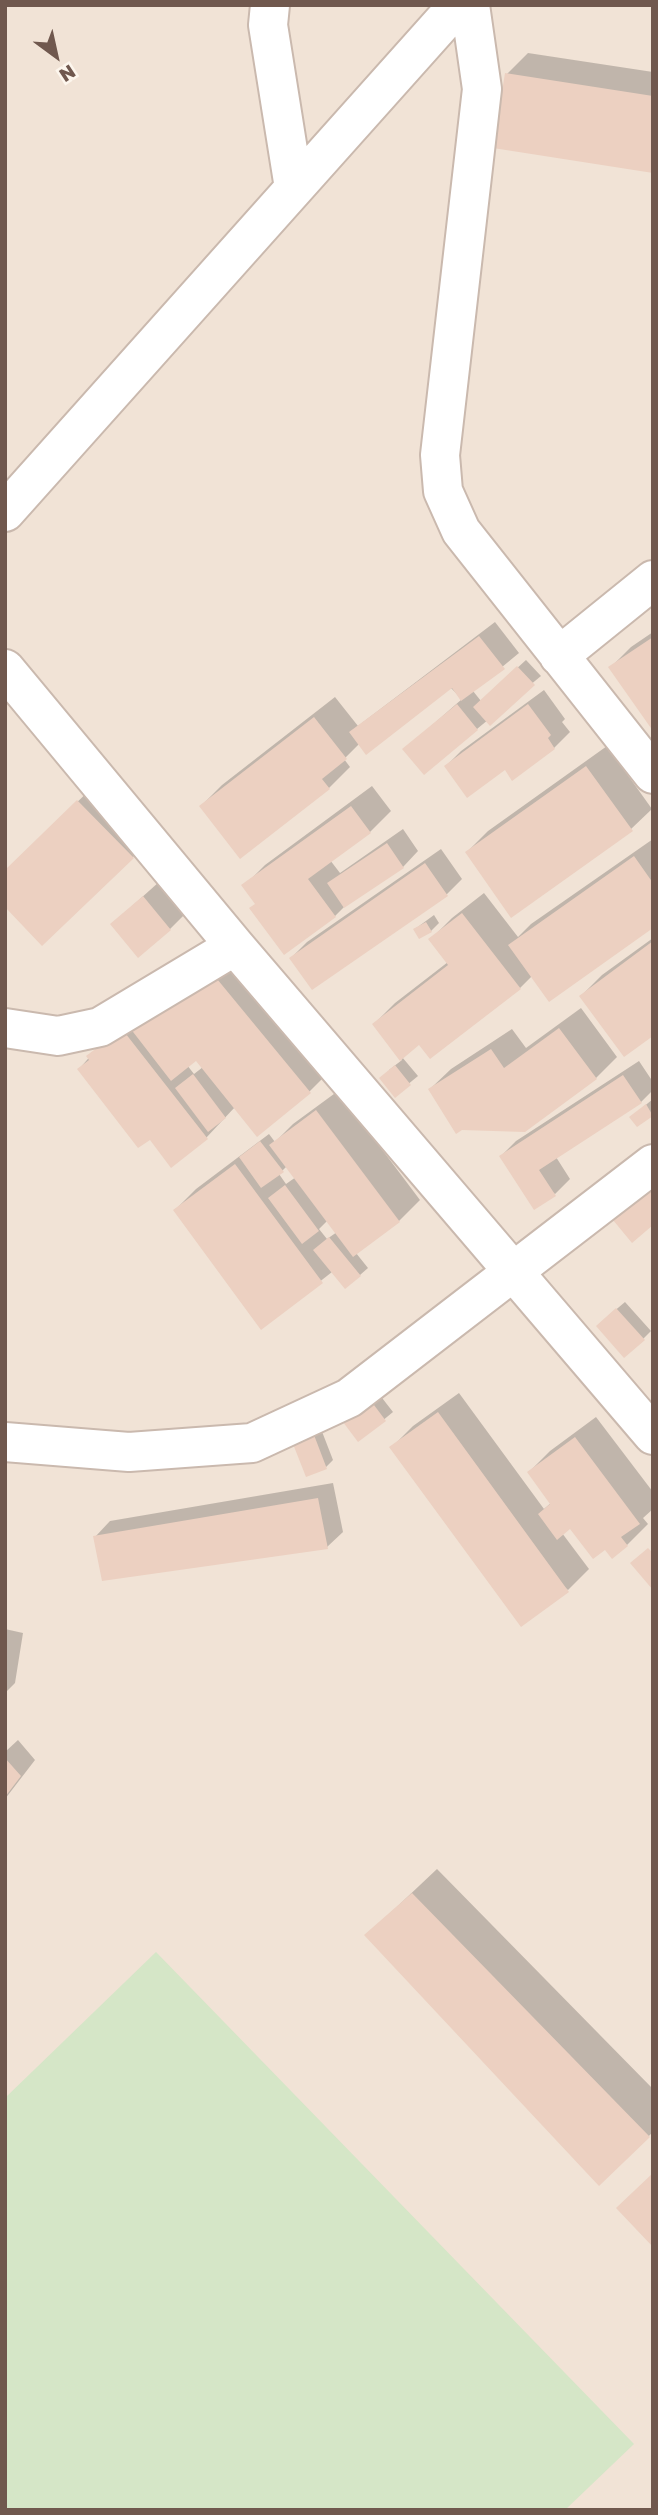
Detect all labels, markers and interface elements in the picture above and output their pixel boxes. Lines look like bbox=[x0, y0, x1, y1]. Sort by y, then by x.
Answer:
north arrow bbox=[21, 21, 91, 91]
text: N bbox=[55, 60, 80, 88]

